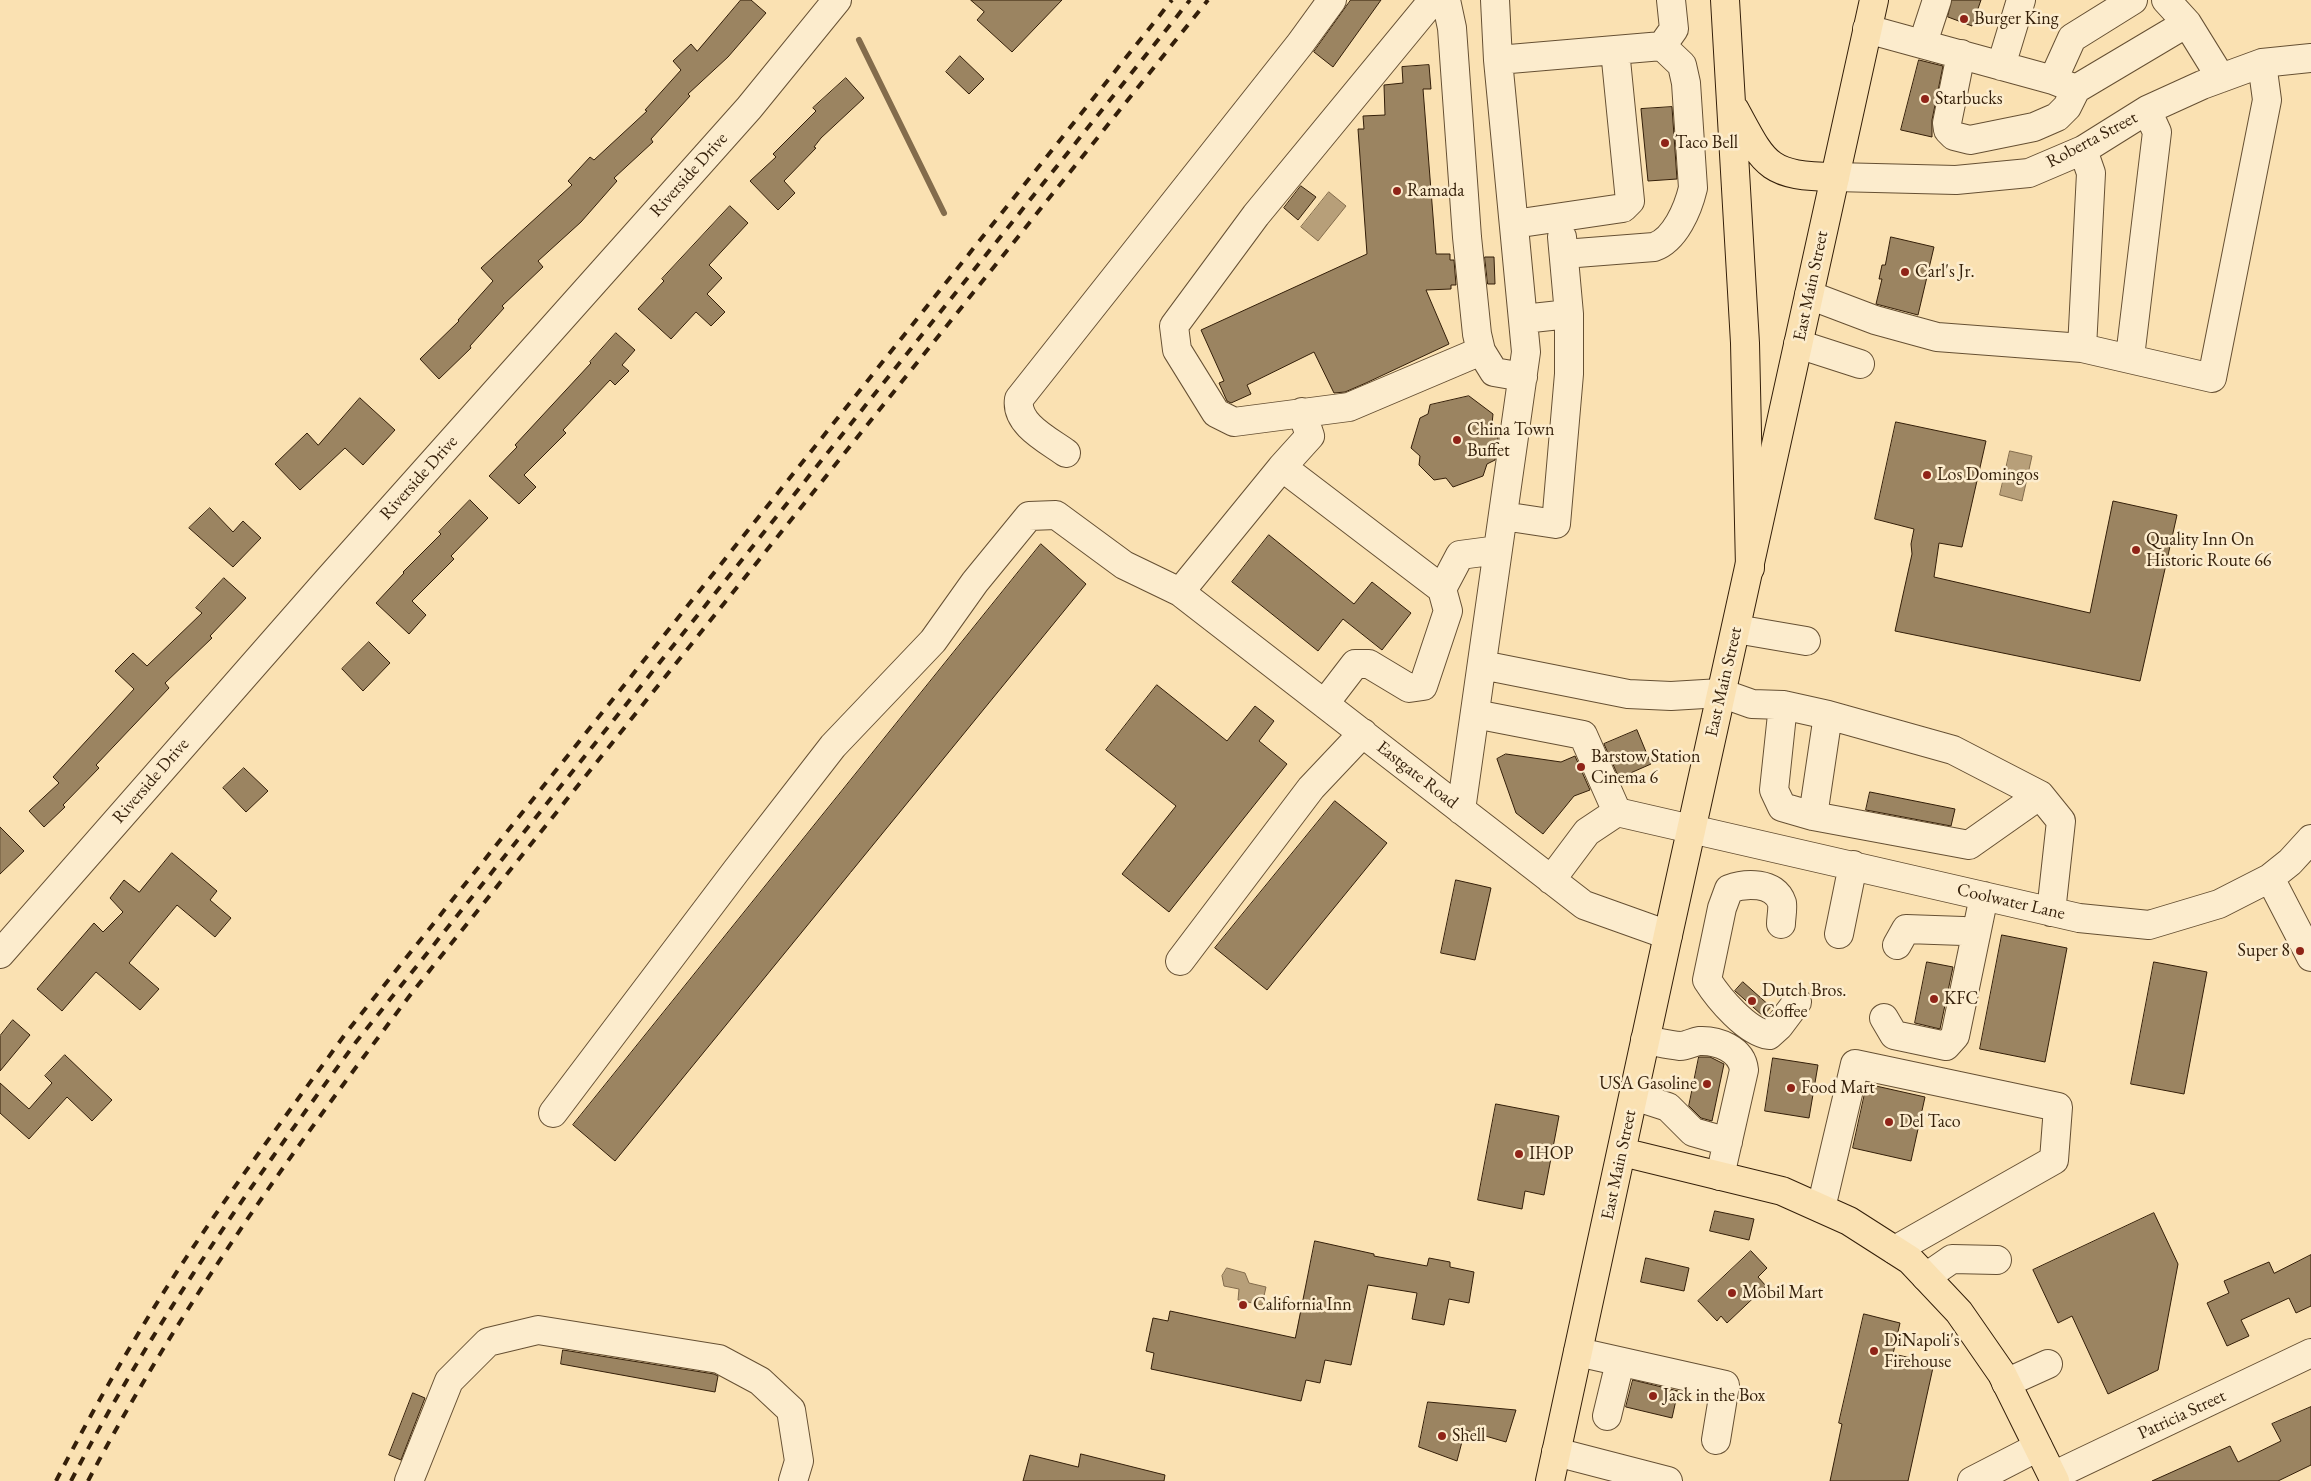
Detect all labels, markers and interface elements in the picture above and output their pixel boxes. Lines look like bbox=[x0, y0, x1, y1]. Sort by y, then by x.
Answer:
place label: Burger King bbox=[1974, 8, 2059, 30]
marker: Burger King bbox=[1958, 13, 1970, 25]
place label: Starbucks bbox=[1935, 88, 2003, 110]
marker: Starbucks bbox=[1919, 93, 1931, 105]
street label: Roberta Street bbox=[2043, 107, 2141, 173]
street label: Riverside Drive bbox=[645, 128, 733, 222]
place label: Taco Bell bbox=[1675, 132, 1738, 154]
marker: Taco Bell bbox=[1659, 137, 1671, 149]
place label: Ramada bbox=[1407, 180, 1464, 202]
marker: Ramada bbox=[1391, 185, 1403, 197]
street label: East Main Street bbox=[1789, 229, 1833, 343]
place label: Carl's Jr. bbox=[1915, 261, 1975, 283]
marker: Carl's Jr. bbox=[1899, 266, 1911, 278]
place label: China Town Buffet bbox=[1467, 419, 1554, 462]
street label: Riverside Drive bbox=[375, 431, 463, 525]
marker: China Town Buffet bbox=[1451, 434, 1463, 446]
place label: Los Domingos bbox=[1937, 464, 2039, 486]
marker: Los Domingos bbox=[1921, 469, 1933, 481]
place label: Quality Inn On Historic Route 66 bbox=[2146, 529, 2271, 572]
marker: Quality Inn On Historic Route 66 bbox=[2130, 544, 2142, 556]
street label: East Main Street bbox=[1701, 625, 1747, 739]
street label: Riverside Drive bbox=[108, 734, 194, 828]
street label: Eastgate Road bbox=[1372, 737, 1462, 813]
place label: Barstow Station Cinema 6 bbox=[1591, 746, 1700, 789]
marker: Barstow Station Cinema 6 bbox=[1575, 761, 1587, 773]
street label: Coolwater Lane bbox=[1955, 879, 2067, 925]
place label: Super 8 bbox=[2238, 940, 2290, 962]
marker: Super 8 bbox=[2294, 945, 2306, 957]
place label: Dutch Bros. Coffee bbox=[1762, 980, 1846, 1022]
place label: KFC bbox=[1944, 988, 1978, 1010]
marker: KFC bbox=[1928, 993, 1940, 1005]
marker: Dutch Bros. Coffee bbox=[1746, 995, 1758, 1007]
place label: USA Gasoline bbox=[1599, 1073, 1697, 1095]
place label: Food Mart bbox=[1801, 1077, 1875, 1099]
marker: USA Gasoline bbox=[1701, 1078, 1713, 1090]
marker: Food Mart bbox=[1785, 1082, 1797, 1094]
street label: East Main Street bbox=[1597, 1108, 1641, 1222]
place label: Del Taco bbox=[1899, 1111, 1961, 1133]
marker: Del Taco bbox=[1883, 1116, 1895, 1128]
place label: IHOP bbox=[1529, 1143, 1573, 1165]
marker: IHOP bbox=[1513, 1148, 1525, 1160]
place label: Mobil Mart bbox=[1742, 1282, 1823, 1304]
marker: Mobil Mart bbox=[1726, 1287, 1738, 1299]
place label: California Inn bbox=[1253, 1294, 1352, 1316]
marker: California Inn bbox=[1237, 1299, 1249, 1311]
place label: DiNapoli's Firehouse bbox=[1884, 1330, 1960, 1372]
marker: DiNapoli's Firehouse bbox=[1868, 1345, 1880, 1357]
place label: Jack in the Box bbox=[1663, 1385, 1765, 1407]
street label: Patricia Street bbox=[2135, 1385, 2229, 1445]
marker: Jack in the Box bbox=[1647, 1390, 1659, 1402]
place label: Shell bbox=[1452, 1425, 1485, 1447]
marker: Shell bbox=[1436, 1430, 1448, 1442]

